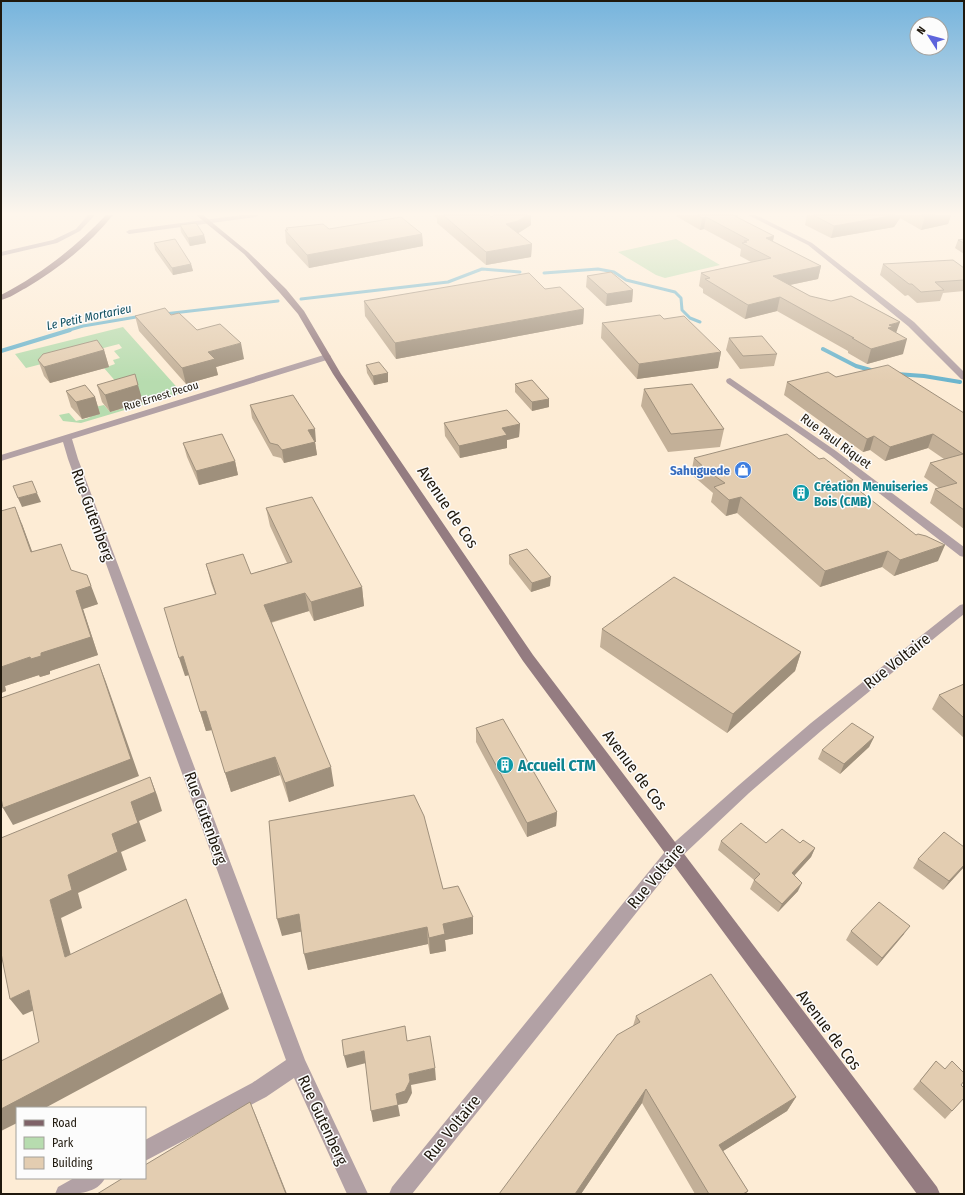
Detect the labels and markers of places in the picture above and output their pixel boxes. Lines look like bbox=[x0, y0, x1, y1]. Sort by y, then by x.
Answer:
shop icon: Sahuguede bbox=[733, 460, 753, 480]
place label: Sahuguede bbox=[670, 463, 730, 478]
place label: Création Menuiseries Bois (CMB) bbox=[814, 479, 928, 509]
building icon: Création Menuiseries Bois (CMB) bbox=[791, 483, 811, 503]
building icon: Accueil CTM bbox=[495, 755, 515, 775]
place label: Accueil CTM bbox=[517, 756, 596, 775]

